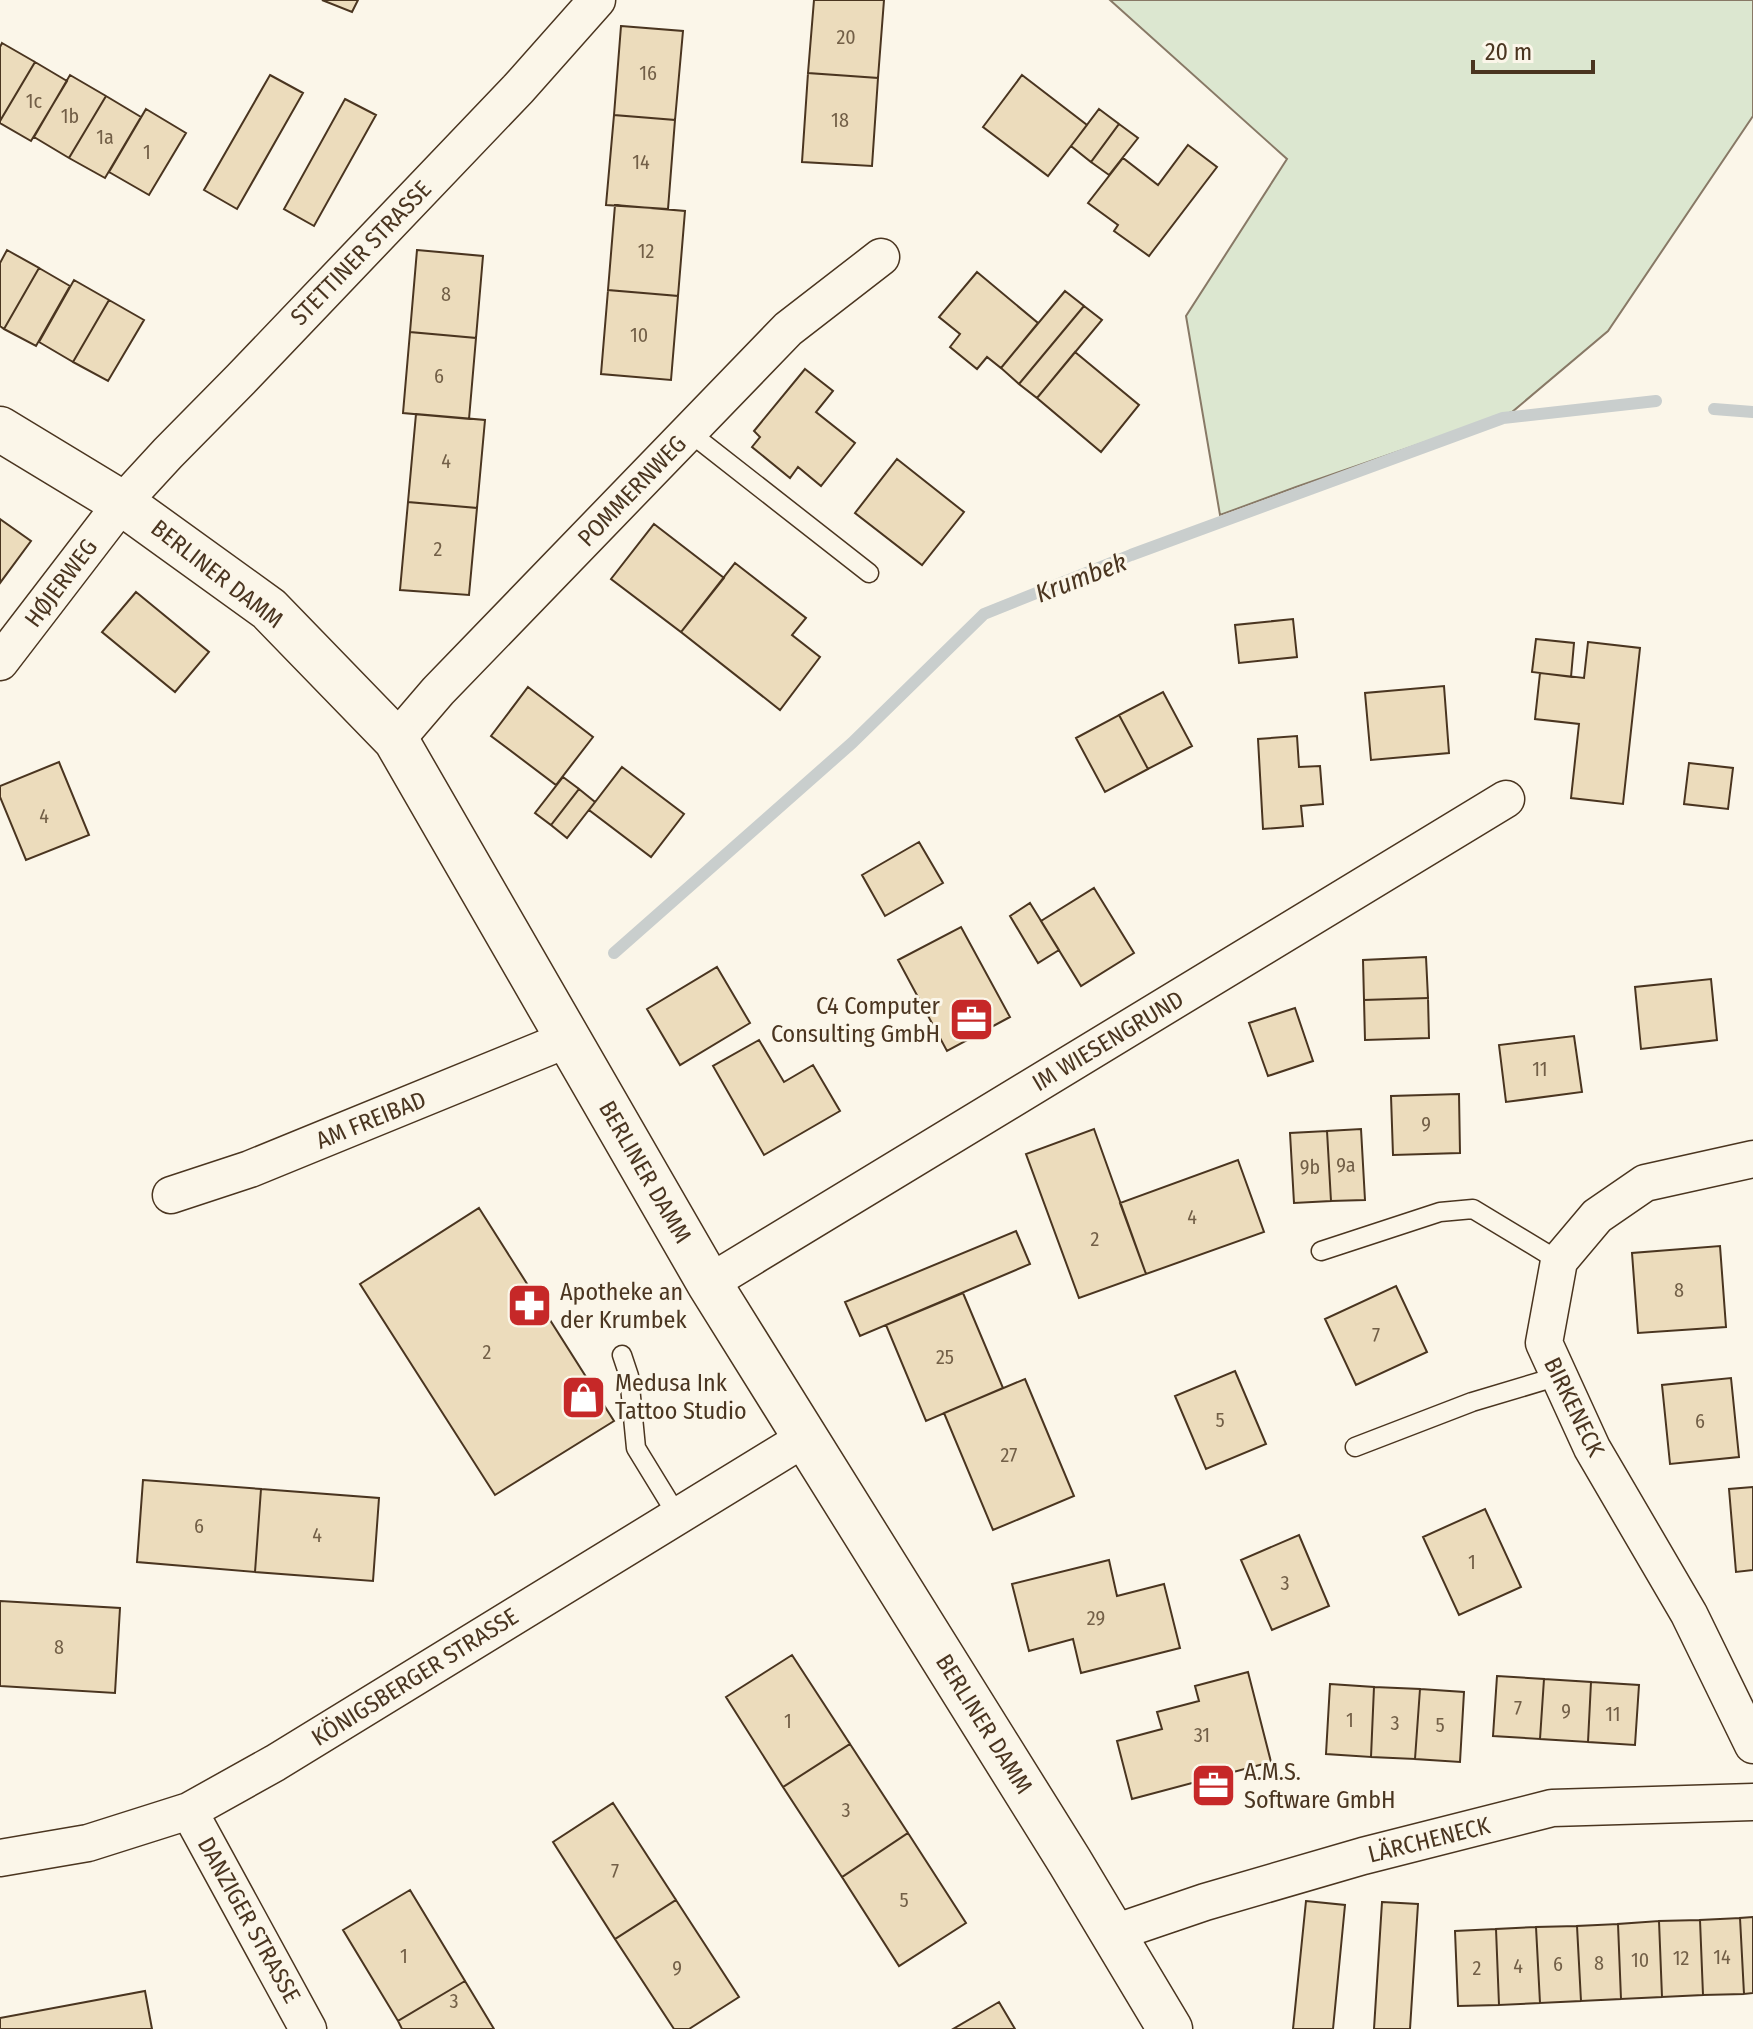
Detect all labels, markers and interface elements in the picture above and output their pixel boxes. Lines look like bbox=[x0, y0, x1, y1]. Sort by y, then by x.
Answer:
scale bar bbox=[1473, 24, 1593, 74]
house number: 20 bbox=[836, 25, 856, 49]
text: 20 m bbox=[1485, 38, 1532, 66]
house number: 16 bbox=[639, 61, 657, 85]
house number: 1c bbox=[26, 89, 43, 113]
house number: 1b bbox=[61, 104, 79, 128]
house number: 18 bbox=[831, 108, 849, 132]
house number: 1a bbox=[96, 125, 114, 149]
house number: 1 bbox=[143, 140, 151, 164]
house number: 14 bbox=[632, 150, 650, 174]
street label: STETTINER STRASSE bbox=[285, 175, 437, 331]
house number: 12 bbox=[638, 239, 654, 263]
house number: 8 bbox=[441, 282, 451, 306]
house number: 10 bbox=[630, 323, 648, 347]
house number: 6 bbox=[434, 364, 444, 388]
street label: POMMERNWEG bbox=[572, 430, 692, 552]
house number: 4 bbox=[441, 449, 451, 473]
street label: BERLINER DAMM bbox=[146, 514, 288, 634]
street label: HØJERWEG bbox=[19, 533, 103, 633]
house number: 2 bbox=[434, 537, 443, 561]
water label: Krumbek bbox=[1031, 546, 1131, 610]
house number: 4 bbox=[39, 804, 49, 828]
street label: IM WIESENGRUND bbox=[1027, 985, 1189, 1097]
place label: C4 Computer Consulting GmbH bbox=[771, 992, 941, 1048]
office icon: C4 Computer Consulting GmbH bbox=[947, 996, 995, 1044]
house number: 11 bbox=[1532, 1057, 1548, 1081]
street label: AM FREIBAD bbox=[312, 1085, 430, 1155]
street label: BERLINER DAMM bbox=[593, 1096, 697, 1248]
house number: 9 bbox=[1421, 1112, 1431, 1136]
house number: 9a bbox=[1336, 1153, 1356, 1177]
house number: 9b bbox=[1300, 1155, 1320, 1179]
house number: 4 bbox=[1187, 1205, 1197, 1229]
house number: 2 bbox=[1091, 1227, 1100, 1251]
place label: Apotheke an der Krumbek bbox=[560, 1278, 687, 1334]
house number: 8 bbox=[1674, 1278, 1684, 1302]
pharmacy icon: Apotheke an der Krumbek bbox=[505, 1282, 553, 1330]
house number: 7 bbox=[1372, 1323, 1380, 1347]
house number: 2 bbox=[483, 1340, 492, 1364]
house number: 25 bbox=[936, 1345, 954, 1369]
street label: BIRKENECK bbox=[1538, 1353, 1610, 1461]
place label: Medusa Ink Tattoo Studio bbox=[615, 1369, 747, 1425]
shop icon: Medusa Ink Tattoo Studio bbox=[560, 1373, 608, 1421]
house number: 5 bbox=[1215, 1408, 1225, 1432]
house number: 6 bbox=[1695, 1409, 1705, 1433]
house number: 27 bbox=[1001, 1443, 1017, 1467]
house number: 6 bbox=[194, 1514, 204, 1538]
house number: 4 bbox=[312, 1523, 322, 1547]
house number: 1 bbox=[1468, 1550, 1476, 1574]
house number: 3 bbox=[1280, 1571, 1290, 1595]
street label: KÖNIGSBERGER STRASSE bbox=[307, 1602, 523, 1752]
house number: 29 bbox=[1087, 1606, 1105, 1630]
house number: 8 bbox=[54, 1635, 64, 1659]
street label: BERLINER DAMM bbox=[930, 1649, 1038, 1799]
house number: 7 bbox=[1514, 1696, 1522, 1720]
house number: 9 bbox=[1561, 1699, 1571, 1723]
house number: 11 bbox=[1605, 1702, 1621, 1726]
house number: 1 bbox=[1346, 1708, 1354, 1732]
house number: 1 bbox=[784, 1709, 792, 1733]
house number: 3 bbox=[1390, 1711, 1400, 1735]
house number: 5 bbox=[1435, 1713, 1445, 1737]
house number: 31 bbox=[1194, 1723, 1210, 1747]
place label: A.M.S. Software GmbH bbox=[1244, 1758, 1396, 1814]
office icon: A.M.S. Software GmbH bbox=[1189, 1762, 1237, 1810]
house number: 3 bbox=[841, 1798, 851, 1822]
street label: LÄRCHENECK bbox=[1365, 1811, 1493, 1869]
street label: DANZIGER STRASSE bbox=[192, 1832, 306, 2008]
house number: 7 bbox=[611, 1859, 619, 1883]
house number: 5 bbox=[899, 1888, 909, 1912]
house number: 1 bbox=[400, 1944, 408, 1968]
house number: 14 bbox=[1713, 1945, 1731, 1969]
house number: 12 bbox=[1673, 1946, 1689, 1970]
house number: 10 bbox=[1631, 1948, 1649, 1972]
house number: 8 bbox=[1594, 1951, 1604, 1975]
house number: 6 bbox=[1553, 1952, 1563, 1976]
house number: 4 bbox=[1513, 1954, 1523, 1978]
house number: 9 bbox=[672, 1956, 682, 1980]
house number: 2 bbox=[1473, 1956, 1482, 1980]
house number: 3 bbox=[449, 1989, 459, 2013]

